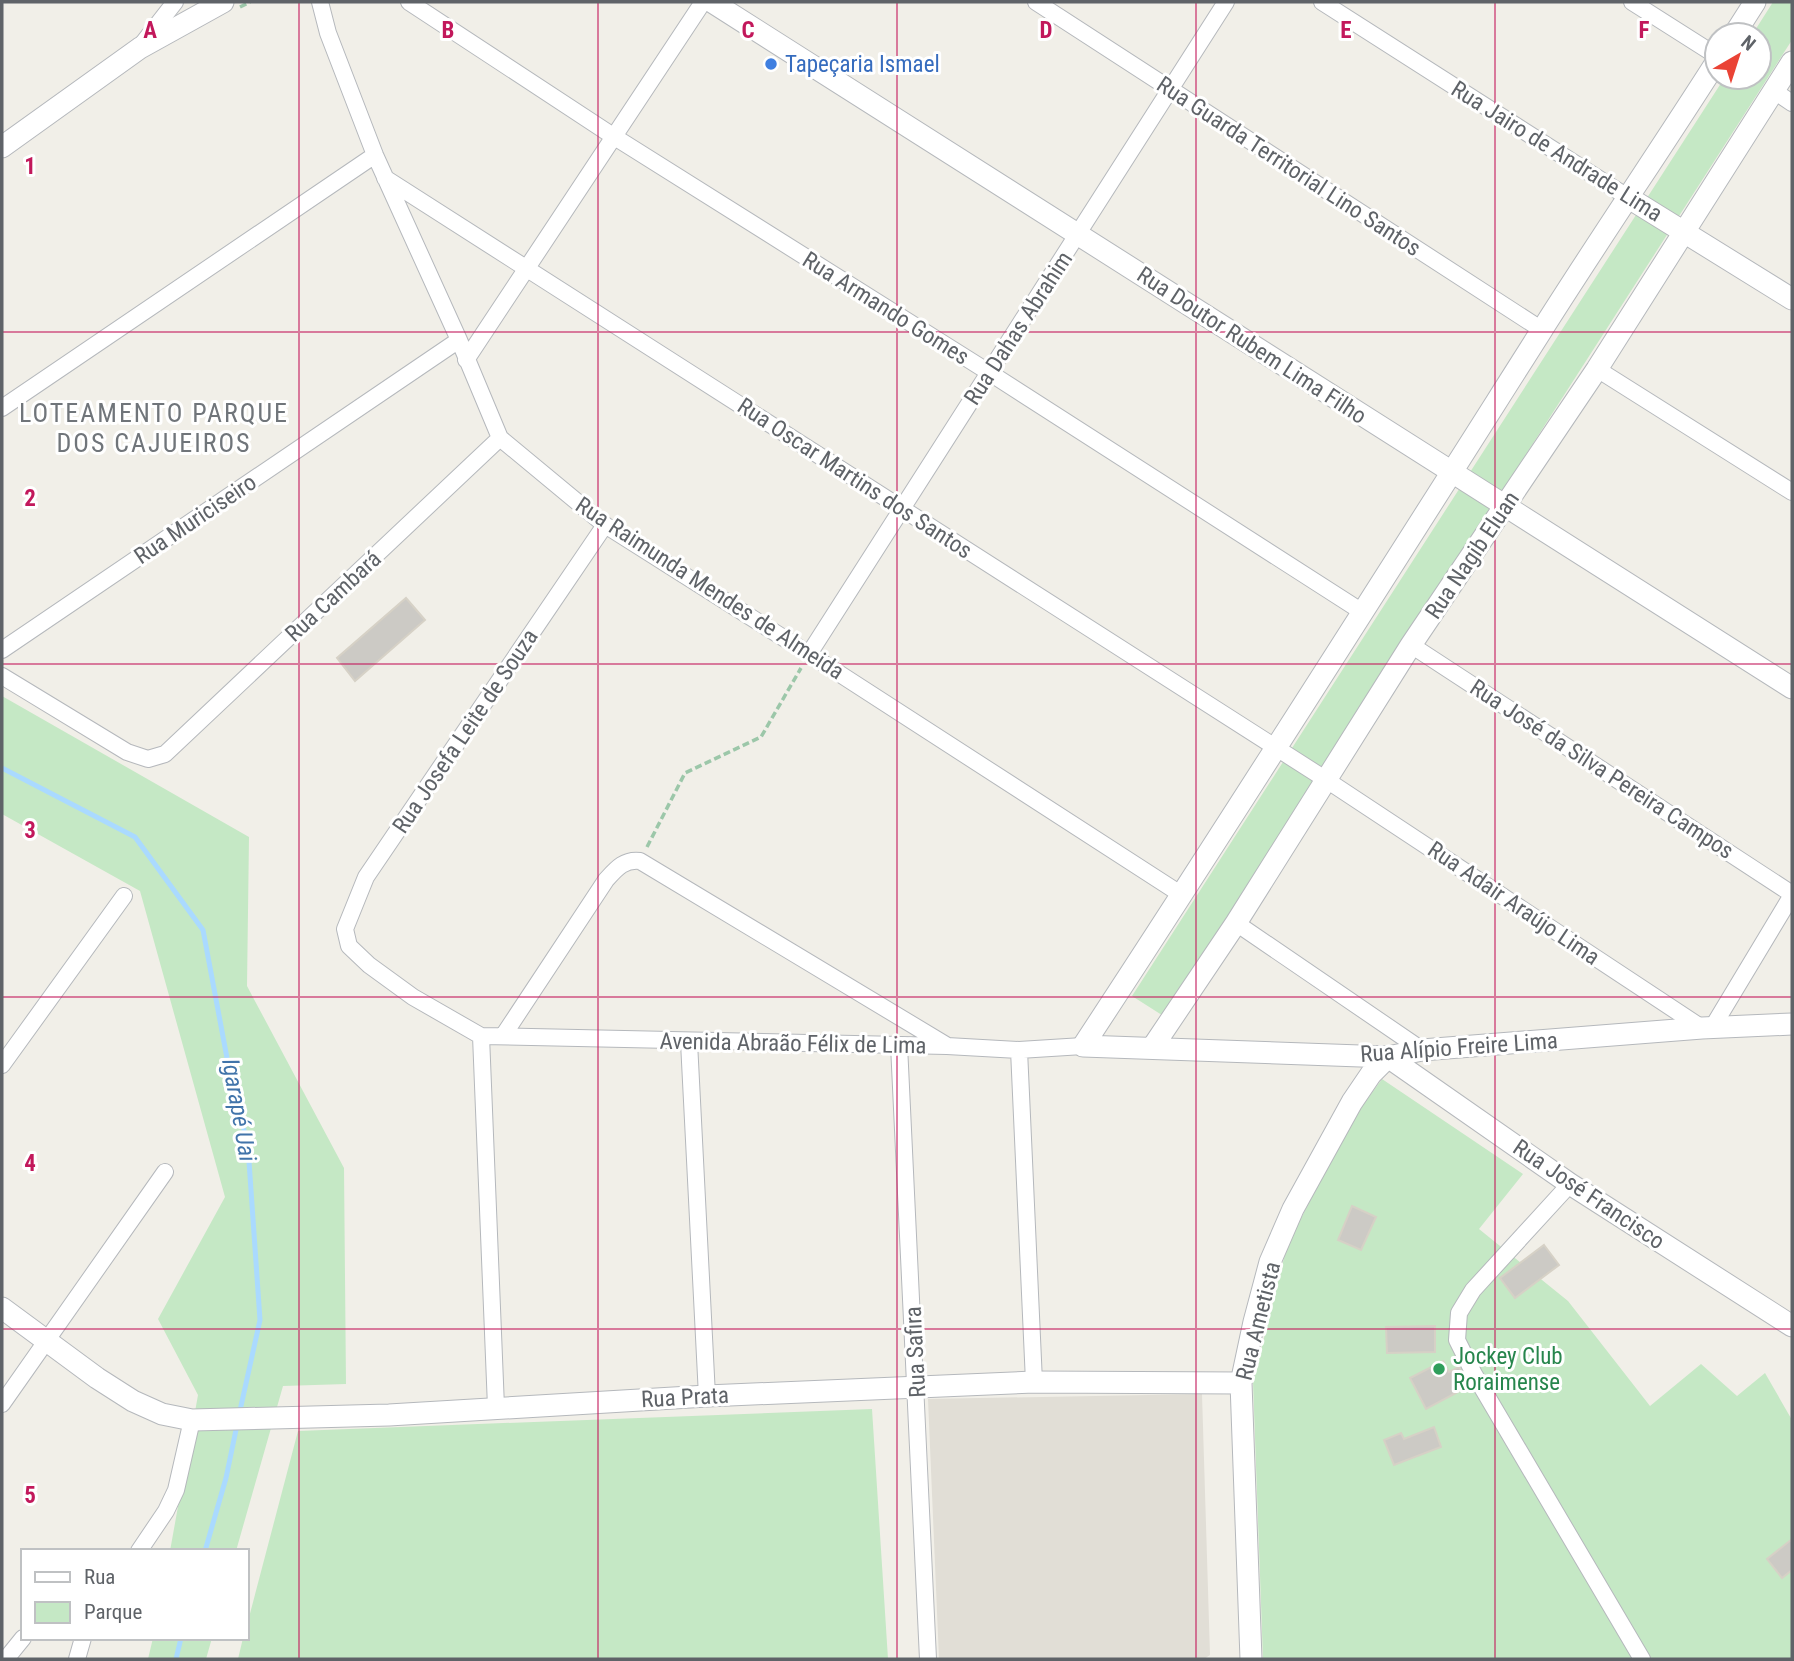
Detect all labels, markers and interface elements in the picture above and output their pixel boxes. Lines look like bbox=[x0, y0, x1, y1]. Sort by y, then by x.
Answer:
text: A bbox=[143, 17, 157, 44]
text: B bbox=[442, 17, 454, 44]
text: C bbox=[741, 17, 755, 44]
text: D bbox=[1040, 17, 1053, 44]
text: E bbox=[1340, 17, 1352, 44]
text: F bbox=[1639, 17, 1650, 44]
north arrow bbox=[1703, 21, 1773, 91]
text: N bbox=[1737, 31, 1760, 56]
place label: Tapeçaria Ismael bbox=[785, 51, 940, 78]
marker: Tapeçaria Ismael bbox=[763, 56, 779, 72]
street label: Rua Guarda Territorial Lino Santos bbox=[1152, 71, 1426, 262]
street label: Rua Jairo de Andrade Lima bbox=[1446, 75, 1667, 227]
text: 1 bbox=[24, 153, 36, 180]
street label: Rua Armando Gomes bbox=[797, 246, 974, 371]
street label: Rua Dahas Abrahim bbox=[959, 246, 1078, 410]
street label: Rua Doutor Rubem Lima Filho bbox=[1132, 261, 1371, 430]
street label: Rua Oscar Martins dos Santos bbox=[732, 392, 977, 564]
district label: LOTEAMENTO PARQUE DOS CAJUEIROS bbox=[19, 398, 289, 458]
street label: Rua Muriciseiro bbox=[129, 469, 261, 570]
text: 2 bbox=[24, 485, 36, 512]
street label: Rua Nagib Eluan bbox=[1420, 486, 1525, 624]
street label: Rua Raimunda Mendes de Almeida bbox=[571, 491, 849, 685]
street label: Rua Cambará bbox=[280, 545, 387, 647]
street label: Rua Josefa Leite de Souza bbox=[387, 624, 544, 838]
street label: Rua José da Silva Pereira Campos bbox=[1465, 674, 1739, 865]
text: 3 bbox=[24, 817, 36, 844]
street label: Rua Adair Araújo Lima bbox=[1423, 836, 1605, 971]
street label: Rua Alípio Freire Lima bbox=[1359, 1027, 1559, 1068]
street label: Avenida Abraão Félix de Lima bbox=[659, 1028, 927, 1059]
water label: Igarapé Uai bbox=[216, 1057, 262, 1164]
street label: Rua José Francisco bbox=[1508, 1134, 1670, 1255]
text: 4 bbox=[24, 1150, 36, 1177]
street label: Rua Ametista bbox=[1231, 1259, 1286, 1383]
street label: Rua Safira bbox=[900, 1306, 931, 1398]
place label: Jockey Club Roraimense bbox=[1453, 1343, 1563, 1396]
marker: Jockey Club Roraimense bbox=[1431, 1361, 1447, 1377]
street label: Rua Prata bbox=[640, 1382, 730, 1413]
text: 5 bbox=[24, 1482, 36, 1509]
legend bbox=[21, 1549, 248, 1640]
text: Rua bbox=[84, 1565, 115, 1589]
text: Parque bbox=[84, 1600, 142, 1624]

